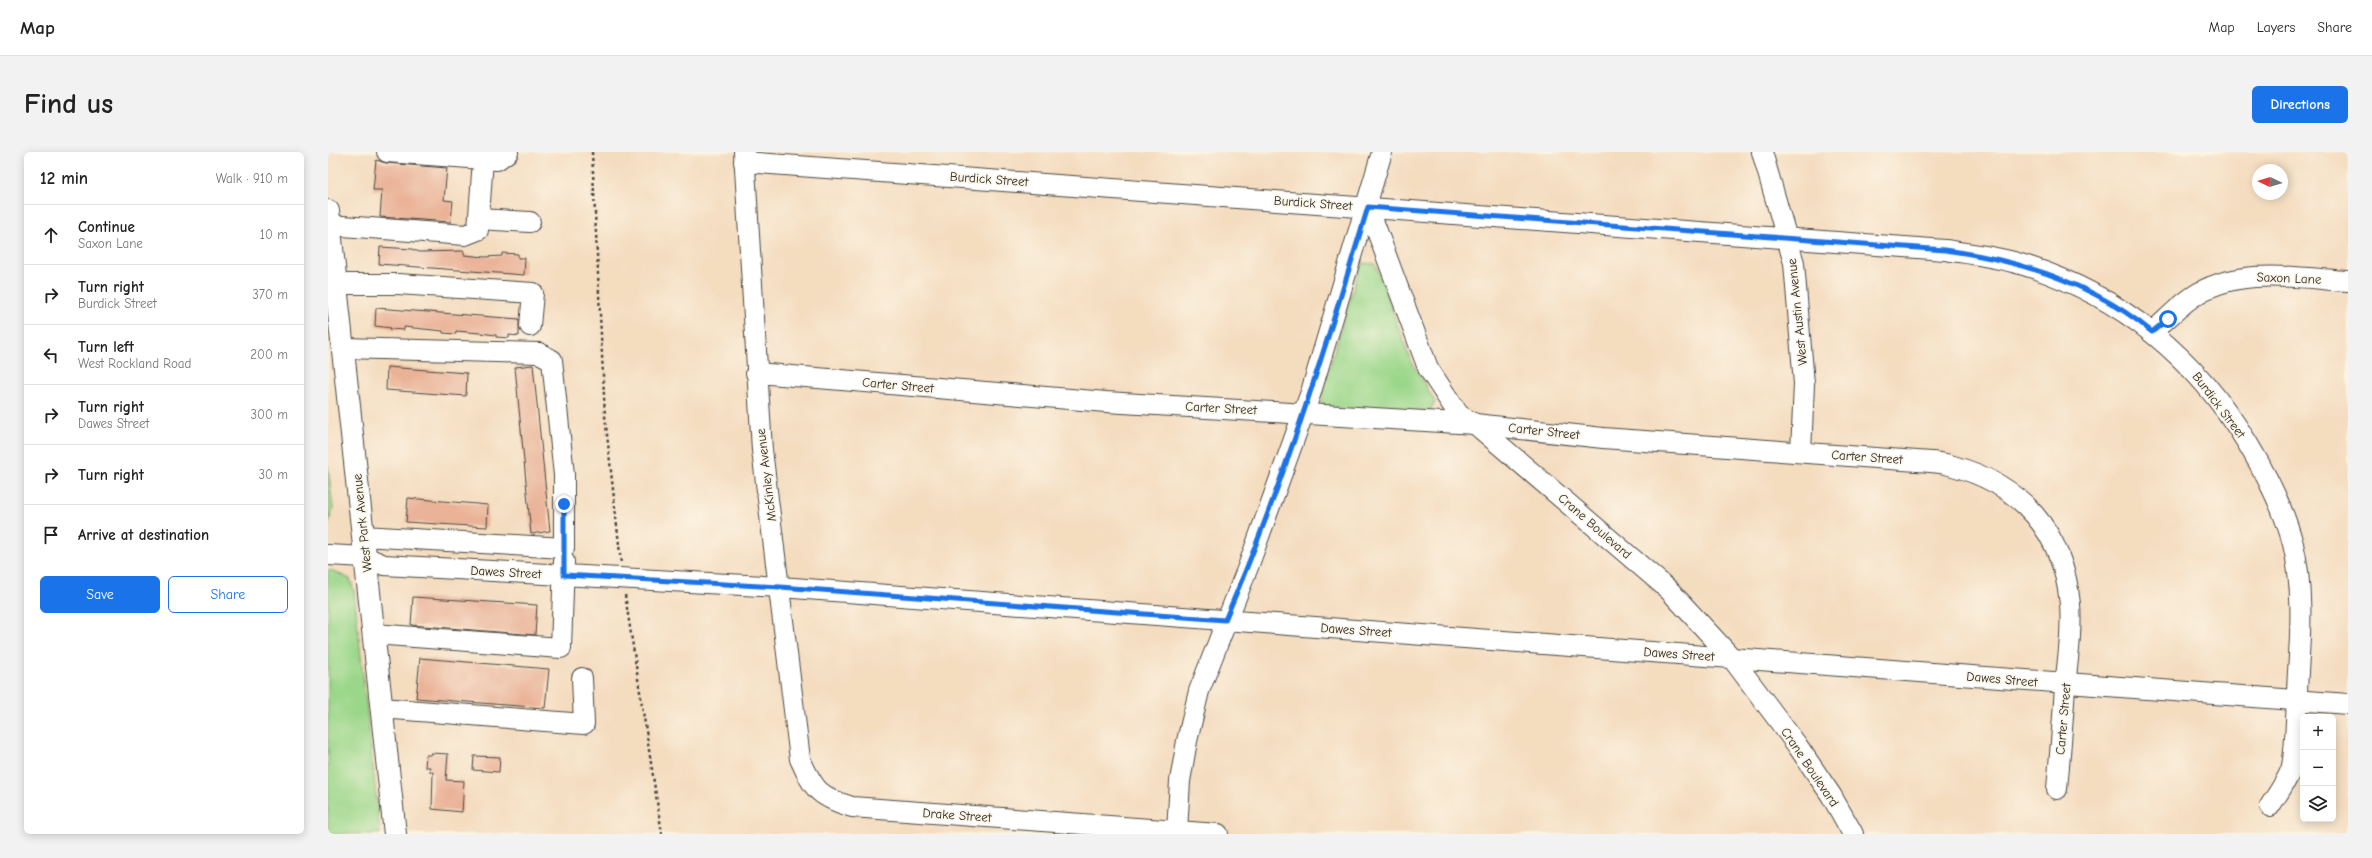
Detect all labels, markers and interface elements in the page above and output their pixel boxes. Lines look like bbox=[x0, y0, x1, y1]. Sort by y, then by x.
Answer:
text: Map bbox=[20, 17, 55, 39]
text: Map bbox=[2208, 19, 2235, 36]
text: Layers bbox=[2257, 19, 2295, 36]
text: Share bbox=[2317, 19, 2352, 36]
button: Directions bbox=[2252, 86, 2348, 123]
text: Find us bbox=[24, 88, 113, 120]
north arrow bbox=[2252, 164, 2288, 200]
text: 12 min bbox=[40, 169, 88, 188]
street label: Burdick Street bbox=[949, 169, 1030, 189]
text: Walk · 910 m bbox=[216, 171, 288, 186]
street label: Burdick Street bbox=[1273, 193, 1354, 213]
text: Continue bbox=[78, 218, 135, 236]
icon: ahead bbox=[40, 224, 62, 246]
text: 10 m bbox=[260, 227, 288, 242]
text: Saxon Lane bbox=[78, 236, 143, 251]
street label: West Austin Avenue bbox=[1784, 257, 1810, 366]
street label: Saxon Lane bbox=[2256, 269, 2322, 287]
text: Turn right bbox=[78, 278, 144, 296]
icon: right bbox=[40, 284, 62, 306]
text: 370 m bbox=[252, 287, 288, 302]
text: Burdick Street bbox=[78, 296, 157, 311]
route start bbox=[2159, 310, 2177, 328]
text: Turn left bbox=[78, 338, 134, 356]
icon: left bbox=[40, 344, 62, 366]
text: 200 m bbox=[250, 347, 288, 362]
text: West Rockland Road bbox=[78, 356, 191, 371]
street label: Burdick Street bbox=[2189, 369, 2249, 442]
street label: Carter Street bbox=[862, 374, 936, 396]
text: Turn right bbox=[78, 398, 144, 416]
street label: Carter Street bbox=[1185, 399, 1259, 417]
icon: right bbox=[40, 404, 62, 426]
text: 300 m bbox=[250, 407, 288, 422]
text: Dawes Street bbox=[78, 416, 149, 431]
street label: Carter Street bbox=[1508, 420, 1582, 442]
street label: McKinley Avenue bbox=[753, 427, 779, 522]
street label: Carter Street bbox=[1831, 447, 1905, 467]
icon: right bbox=[40, 464, 62, 486]
text: Turn right bbox=[78, 466, 144, 484]
text: 30 m bbox=[258, 467, 288, 482]
street label: West Park Avenue bbox=[349, 472, 375, 573]
street label: Crane Boulevard bbox=[1555, 490, 1635, 562]
route end bbox=[555, 495, 573, 513]
icon: arrive bbox=[40, 524, 62, 546]
text: Arrive at destination bbox=[78, 526, 209, 544]
street label: Dawes Street bbox=[470, 563, 543, 581]
button: Save bbox=[40, 576, 160, 613]
button: Share bbox=[168, 576, 288, 613]
street label: Dawes Street bbox=[1320, 620, 1393, 640]
street label: Dawes Street bbox=[1643, 644, 1716, 664]
street label: Dawes Street bbox=[1966, 668, 2039, 690]
street label: Carter Street bbox=[2052, 681, 2074, 755]
map controls bbox=[2300, 714, 2336, 822]
button: + bbox=[2300, 714, 2336, 750]
street label: Crane Boulevard bbox=[1778, 725, 1842, 809]
button: − bbox=[2300, 750, 2336, 786]
button: layers bbox=[2300, 786, 2336, 822]
street label: Drake Street bbox=[922, 805, 993, 825]

